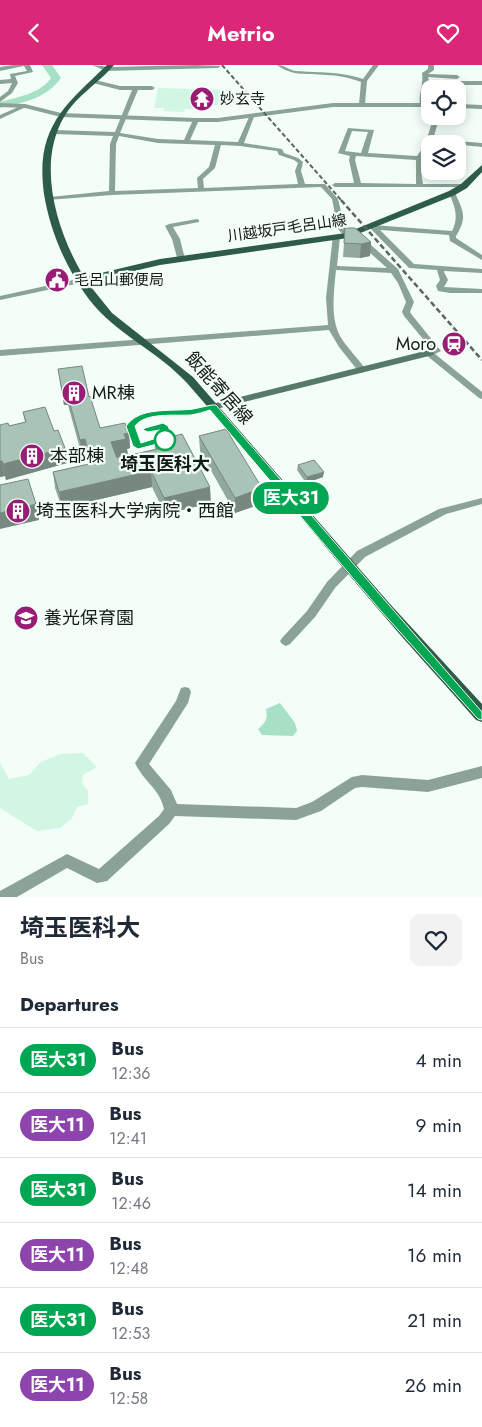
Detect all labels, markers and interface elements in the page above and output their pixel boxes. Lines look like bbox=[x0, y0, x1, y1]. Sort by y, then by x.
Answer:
text: Metrio bbox=[207, 17, 275, 49]
icon: back bbox=[20, 19, 48, 47]
icon: heart bbox=[434, 19, 462, 47]
map controls bbox=[421, 80, 466, 180]
button: locate bbox=[421, 80, 466, 125]
temple icon: 妙玄寺 bbox=[189, 86, 215, 112]
place label: 妙玄寺 bbox=[220, 88, 265, 110]
button: layers bbox=[421, 135, 466, 180]
street label: 川越坂戸毛呂山線 bbox=[226, 209, 348, 247]
public building icon: 毛呂山郵便局 bbox=[44, 267, 70, 293]
place label: 毛呂山郵便局 bbox=[74, 269, 164, 291]
place label: Moro bbox=[396, 331, 436, 357]
station icon: Moro bbox=[441, 331, 467, 357]
street label: 飯能寄居線 bbox=[179, 346, 259, 430]
building icon: MR棟 bbox=[61, 380, 87, 406]
place label: MR棟 bbox=[92, 380, 135, 406]
marker: 埼玉医科大 bbox=[154, 429, 176, 451]
building icon: 本部棟 bbox=[19, 443, 45, 469]
place label: 本部棟 bbox=[50, 443, 104, 469]
place label: 埼玉医科大 bbox=[120, 451, 210, 477]
line badge: 医大31 bbox=[256, 482, 326, 514]
text: 医大31 bbox=[263, 485, 319, 511]
building icon: 埼玉医科大学病院・西館 bbox=[5, 498, 31, 524]
place label: 埼玉医科大学病院・西館 bbox=[36, 498, 234, 524]
school or university icon: 養光保育園 bbox=[13, 605, 39, 631]
place label: 養光保育園 bbox=[44, 605, 134, 631]
text: 埼玉医科大 bbox=[20, 910, 140, 945]
button: heart bbox=[410, 914, 462, 966]
text: Bus bbox=[20, 947, 44, 970]
text: Departures bbox=[20, 991, 119, 1018]
text: Bus bbox=[111, 1035, 144, 1062]
text: 医大31 bbox=[30, 1047, 86, 1073]
text: 4 min bbox=[415, 1047, 462, 1074]
text: 12:36 bbox=[111, 1062, 150, 1085]
text: Bus bbox=[109, 1100, 142, 1127]
text: 医大11 bbox=[30, 1112, 84, 1138]
text: 9 min bbox=[416, 1112, 462, 1139]
text: 12:41 bbox=[109, 1127, 147, 1150]
text: Bus bbox=[111, 1165, 144, 1192]
text: 医大31 bbox=[30, 1177, 86, 1203]
text: 14 min bbox=[407, 1177, 462, 1204]
text: 12:46 bbox=[111, 1192, 151, 1215]
text: Bus bbox=[109, 1230, 142, 1257]
text: 医大11 bbox=[30, 1242, 84, 1268]
text: 16 min bbox=[407, 1242, 462, 1269]
text: 12:48 bbox=[109, 1257, 149, 1280]
text: Bus bbox=[111, 1295, 144, 1322]
text: 医大31 bbox=[30, 1307, 86, 1333]
text: 21 min bbox=[407, 1307, 462, 1334]
text: 12:53 bbox=[111, 1322, 150, 1345]
text: Bus bbox=[109, 1360, 142, 1387]
text: 医大11 bbox=[30, 1372, 84, 1398]
text: 26 min bbox=[405, 1372, 462, 1399]
text: 12:58 bbox=[109, 1387, 148, 1410]

